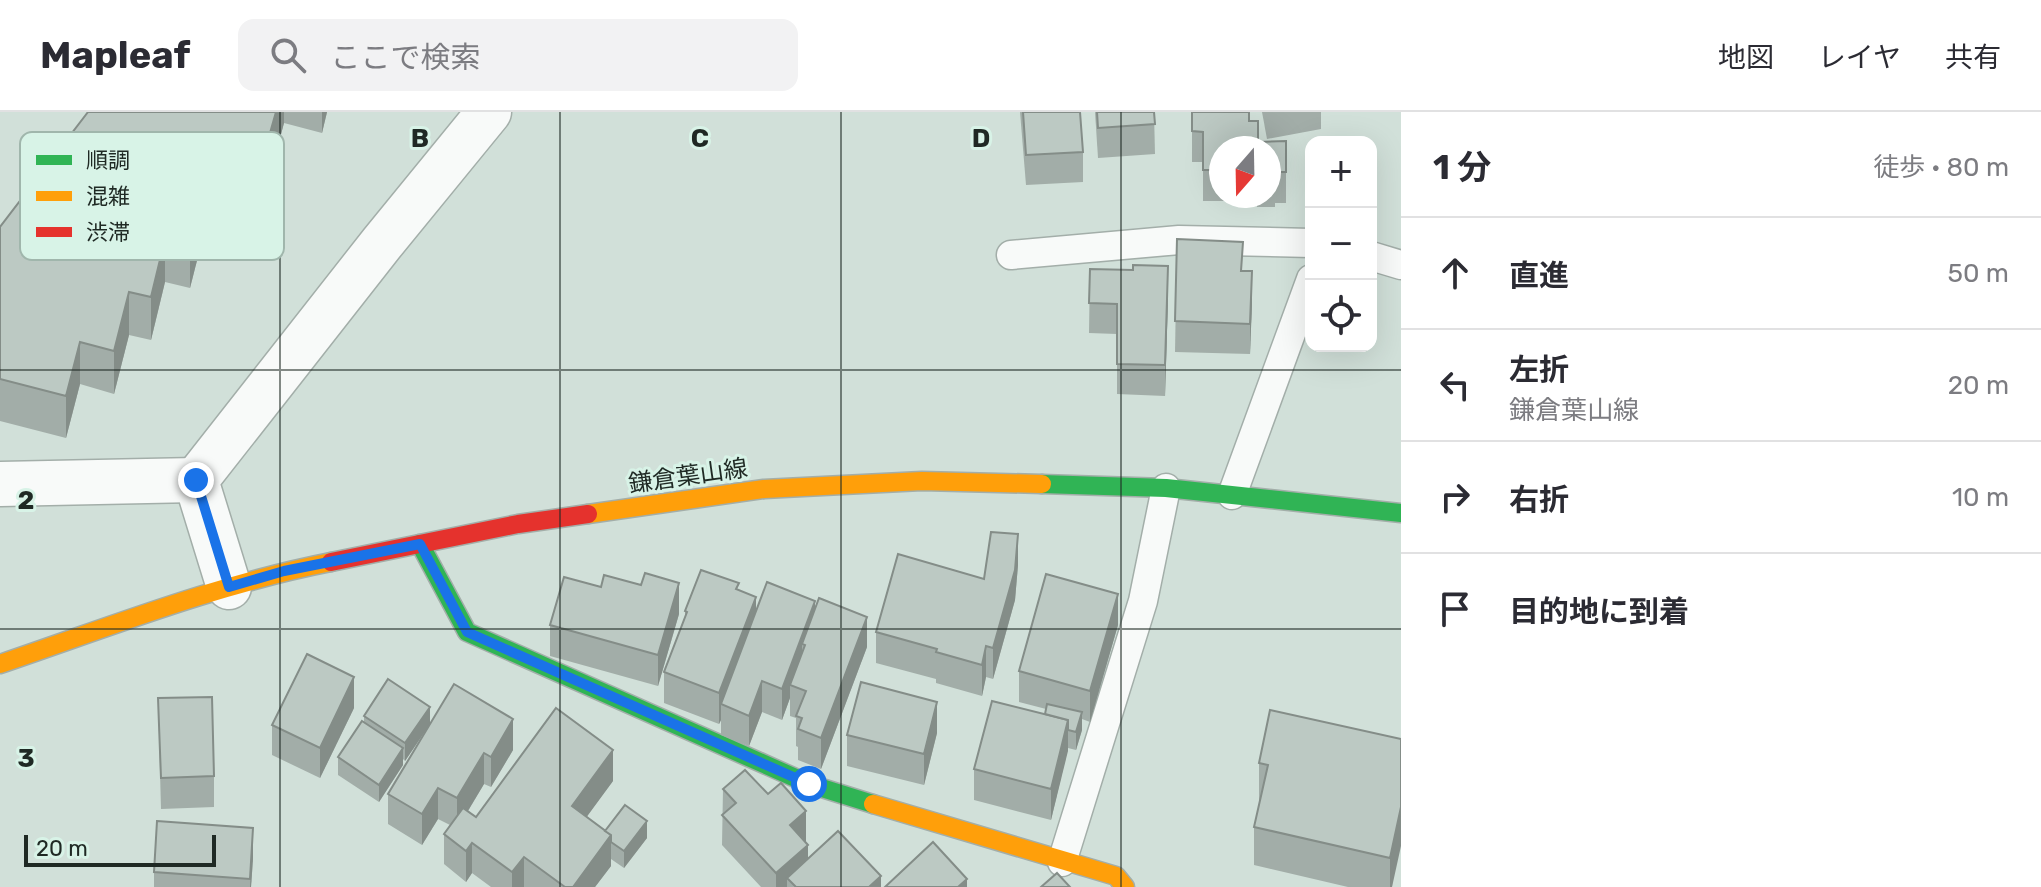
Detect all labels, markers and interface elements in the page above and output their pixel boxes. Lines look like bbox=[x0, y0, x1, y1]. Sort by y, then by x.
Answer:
search box bbox=[238, 19, 798, 91]
text: Mapleaf bbox=[40, 32, 190, 78]
icon: search bbox=[266, 33, 310, 77]
text: ここで検索 bbox=[330, 40, 480, 76]
text: 地図 bbox=[1718, 41, 1774, 74]
text: レイヤ bbox=[1818, 41, 1901, 74]
text: 共有 bbox=[1945, 41, 2001, 74]
text: B bbox=[411, 123, 429, 154]
text: C bbox=[691, 123, 709, 154]
text: D bbox=[972, 123, 990, 154]
legend bbox=[20, 132, 284, 260]
north arrow bbox=[1209, 136, 1281, 208]
map controls bbox=[1305, 136, 1377, 352]
button: + bbox=[1305, 136, 1377, 208]
text: 順調 bbox=[86, 147, 130, 174]
text: 1 分 bbox=[1433, 147, 1491, 188]
text: 徒歩 · 80 m bbox=[1873, 152, 2009, 183]
text: 混雑 bbox=[86, 183, 130, 210]
button: − bbox=[1305, 208, 1377, 280]
text: 渋滞 bbox=[86, 219, 130, 246]
icon: ahead bbox=[1433, 251, 1477, 295]
text: 直進 bbox=[1509, 258, 1569, 294]
text: 50 m bbox=[1948, 258, 2009, 289]
button: locate bbox=[1305, 280, 1377, 352]
text: 左折 bbox=[1509, 352, 1569, 388]
icon: left bbox=[1433, 363, 1477, 407]
text: 20 m bbox=[1948, 370, 2009, 401]
text: 鎌倉葉山線 bbox=[1509, 395, 1639, 426]
street label: 鎌倉葉山線 bbox=[627, 454, 749, 498]
route end bbox=[178, 462, 214, 498]
icon: right bbox=[1433, 475, 1477, 519]
text: 右折 bbox=[1509, 482, 1569, 518]
text: 10 m bbox=[1952, 482, 2009, 513]
text: 2 bbox=[18, 485, 34, 516]
icon: arrive bbox=[1433, 587, 1477, 631]
text: 目的地に到着 bbox=[1509, 594, 1689, 630]
text: 3 bbox=[17, 743, 35, 774]
route start bbox=[791, 766, 827, 802]
scale bar bbox=[24, 831, 216, 867]
text: 20 m bbox=[36, 835, 88, 862]

